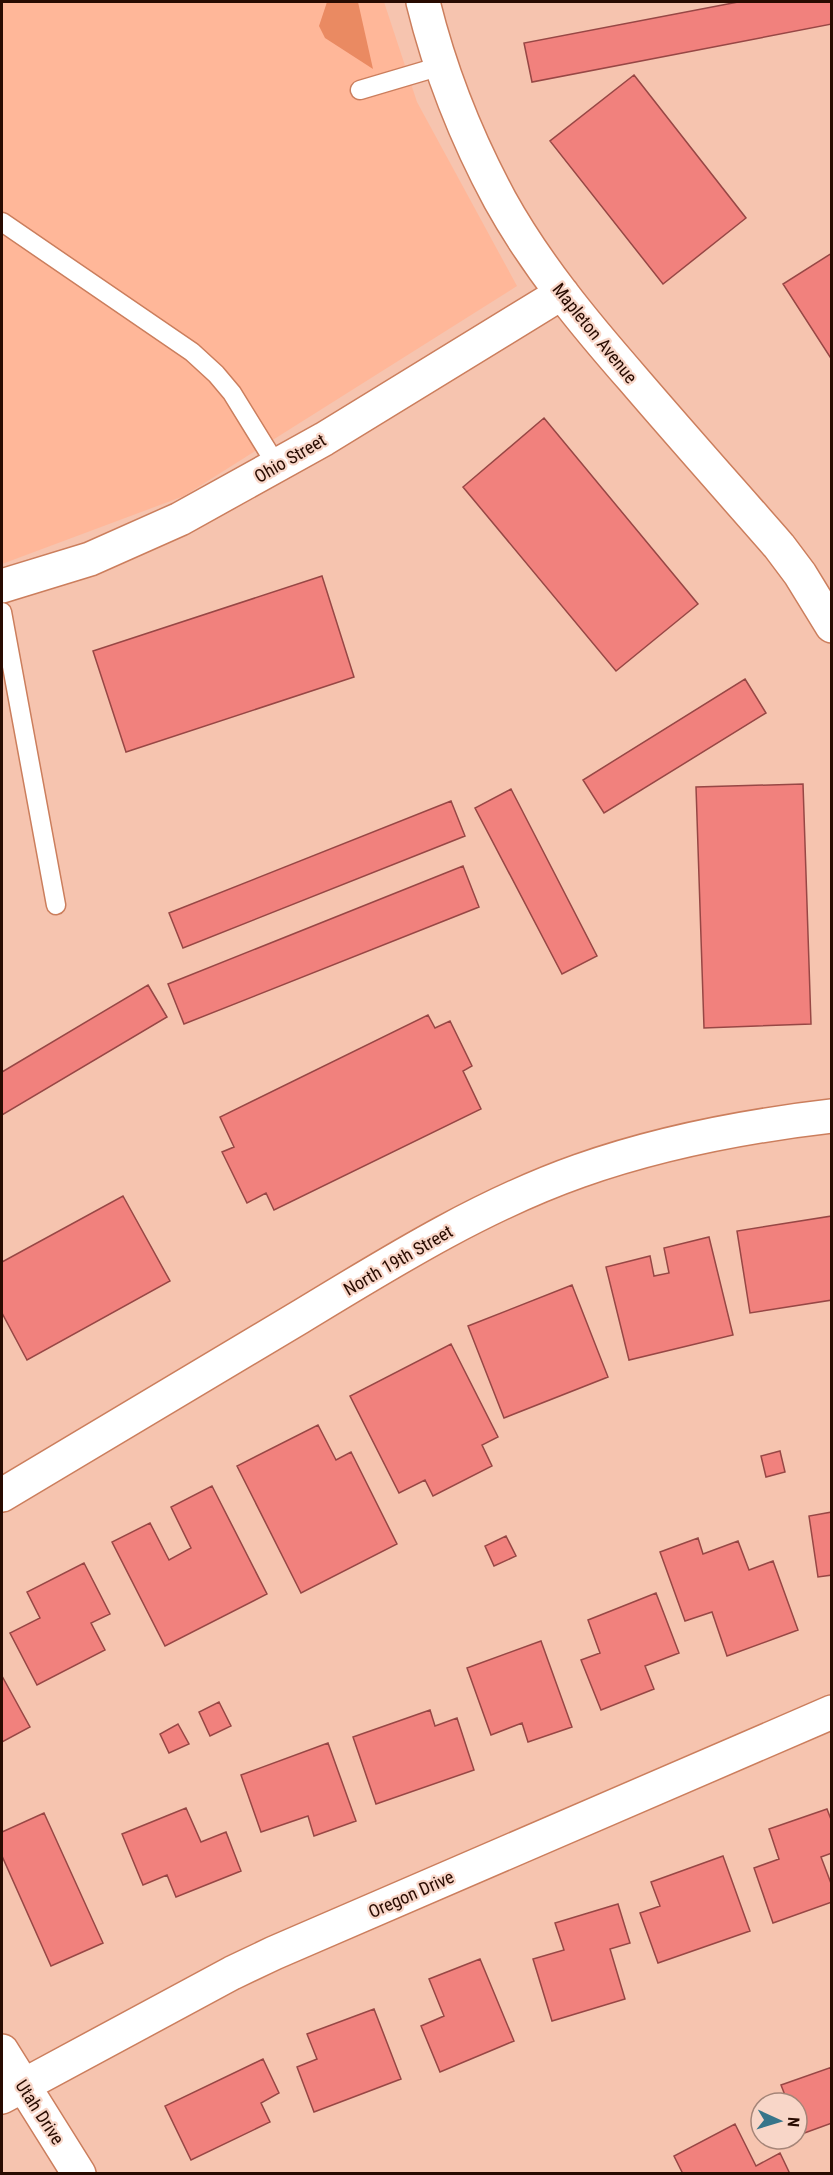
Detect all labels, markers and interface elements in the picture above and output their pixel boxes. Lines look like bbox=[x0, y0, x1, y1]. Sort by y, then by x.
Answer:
street label: Mapleton Avenue bbox=[548, 279, 642, 387]
street label: Ohio Street bbox=[251, 429, 329, 487]
street label: North 19th Street bbox=[340, 1220, 456, 1300]
street label: Oregon Drive bbox=[365, 1866, 457, 1922]
street label: Utah Drive bbox=[11, 2076, 69, 2148]
north arrow bbox=[749, 2091, 809, 2151]
text: N bbox=[784, 2116, 803, 2128]

